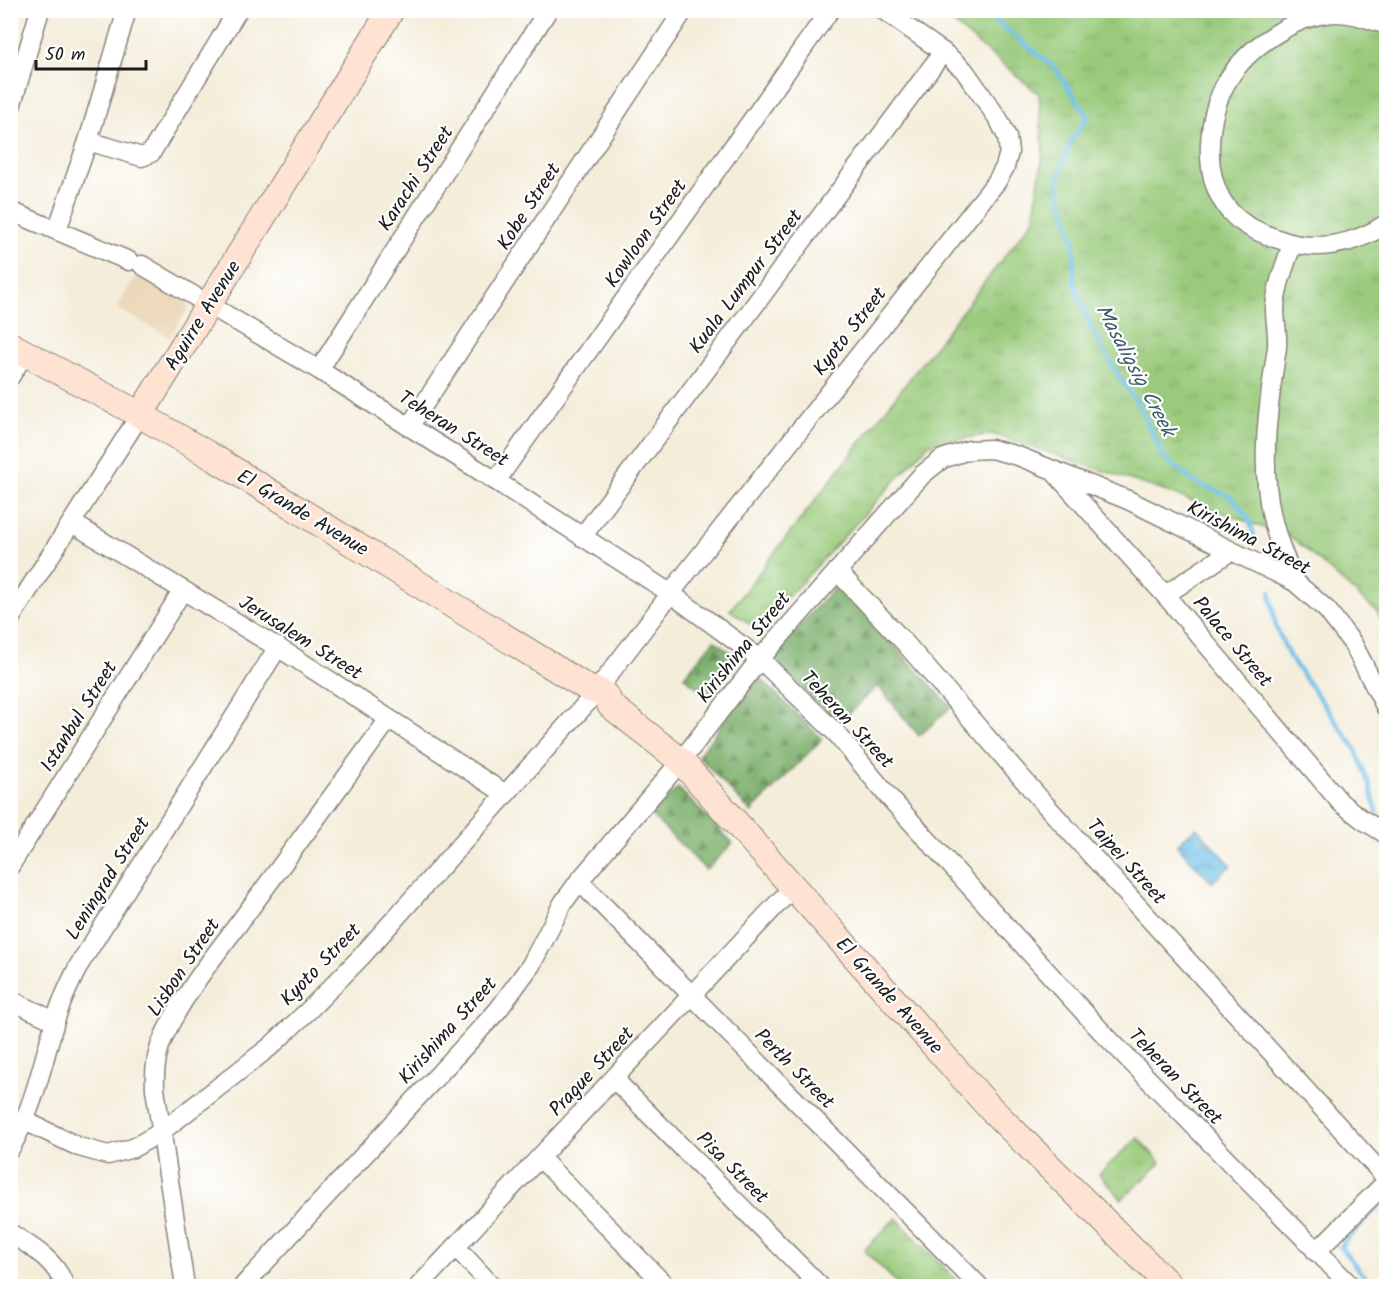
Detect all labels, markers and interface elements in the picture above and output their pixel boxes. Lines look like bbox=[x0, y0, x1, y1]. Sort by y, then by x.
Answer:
scale bar bbox=[36, 33, 146, 71]
text: 50 m bbox=[45, 41, 85, 70]
street label: Karachi Street bbox=[370, 120, 463, 238]
street label: Kobe Street bbox=[489, 157, 570, 257]
street label: Kowloon Street bbox=[597, 173, 696, 295]
street label: Kuala Lumpur Street bbox=[681, 203, 812, 361]
street label: Aguirre Avenue bbox=[157, 254, 250, 378]
street label: Kyoto Street bbox=[805, 280, 896, 384]
water label: Masaligsig Creek bbox=[1086, 299, 1185, 446]
street label: Teheran Street bbox=[392, 383, 515, 476]
street label: El Grande Avenue bbox=[230, 462, 374, 566]
street label: Kirishima Street bbox=[1181, 493, 1316, 585]
street label: Kirishima Street bbox=[689, 585, 800, 711]
street label: Jerusalem Street bbox=[232, 588, 368, 690]
street label: Palace Street bbox=[1183, 589, 1280, 695]
street label: Istanbul Street bbox=[33, 655, 127, 779]
street label: Teheran Street bbox=[792, 664, 901, 777]
street label: Leningrad Street bbox=[58, 811, 160, 947]
street label: Taipei Street bbox=[1078, 812, 1173, 913]
street label: Lisbon Street bbox=[140, 912, 230, 1024]
street label: Kyoto Street bbox=[273, 916, 370, 1015]
street label: El Grande Avenue bbox=[827, 930, 950, 1063]
street label: Kirishima Street bbox=[391, 970, 506, 1093]
street label: Prague Street bbox=[542, 1020, 643, 1125]
street label: Perth Street bbox=[746, 1021, 842, 1118]
street label: Teheran Street bbox=[1120, 1021, 1230, 1134]
street label: Pisa Street bbox=[688, 1124, 776, 1213]

